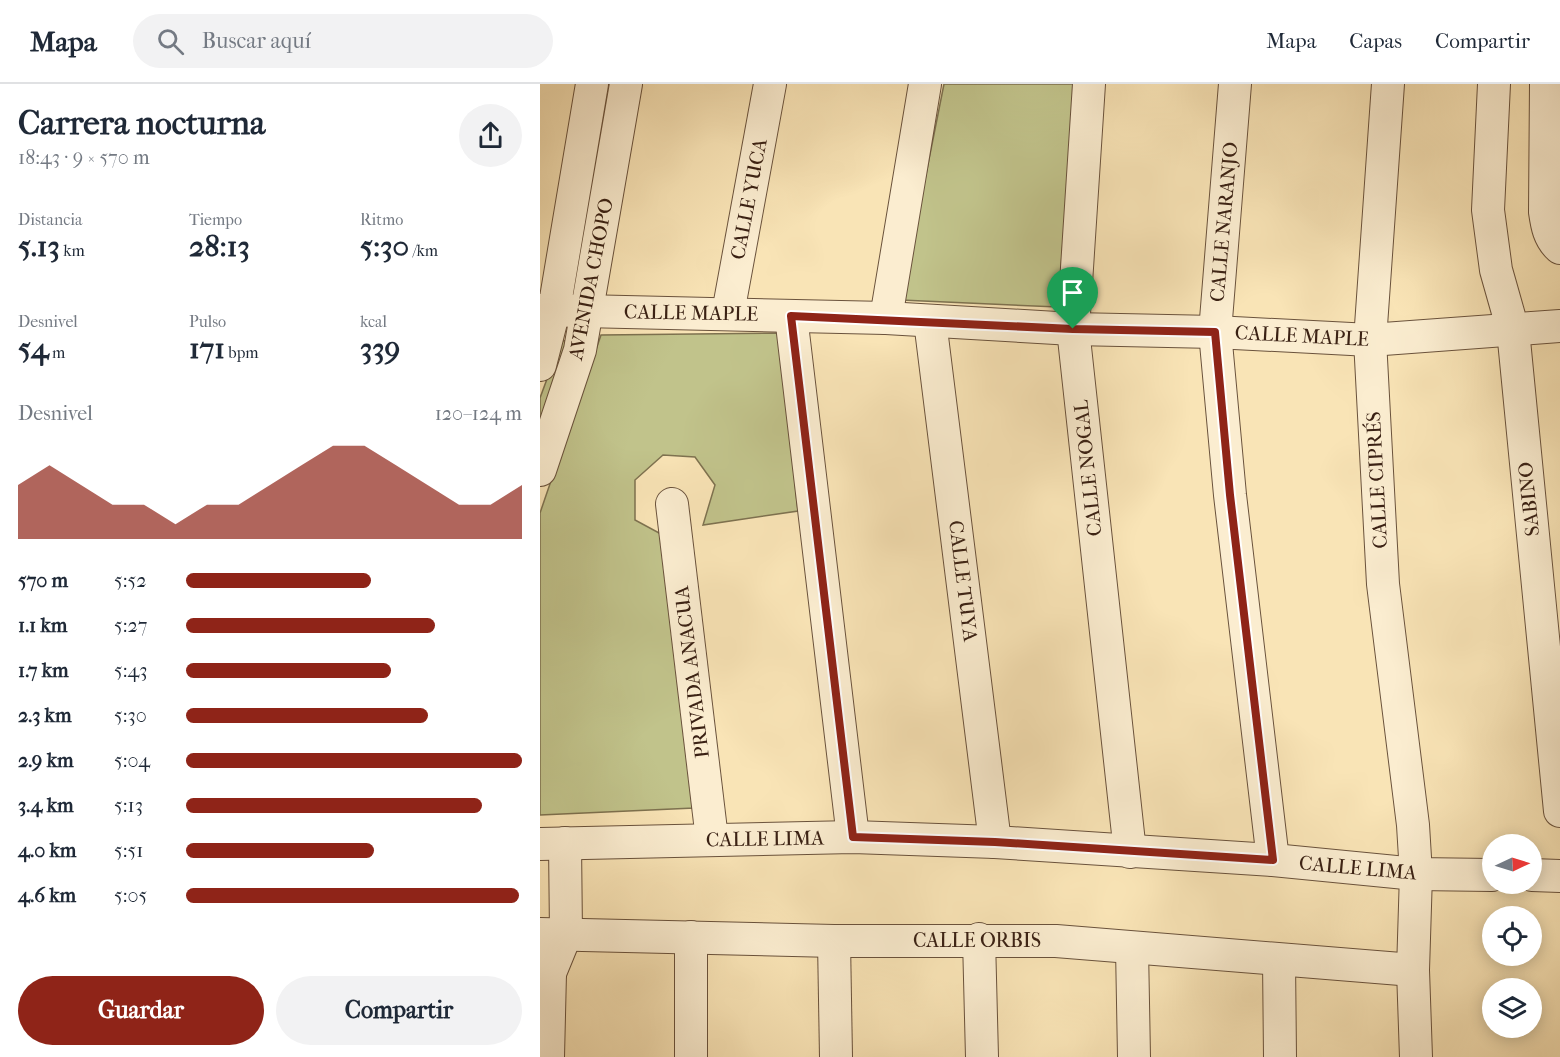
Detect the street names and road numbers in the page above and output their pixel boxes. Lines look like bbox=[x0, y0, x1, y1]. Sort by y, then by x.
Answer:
street label: CALLE YUCA bbox=[726, 136, 772, 261]
street label: CALLE NARANJO bbox=[1206, 141, 1242, 303]
street label: AVENIDA CHOPO bbox=[564, 196, 618, 363]
street label: CALLE MAPLE bbox=[624, 300, 758, 326]
street label: CALLE MAPLE bbox=[1234, 321, 1370, 351]
street label: CALLE NOGAL bbox=[1069, 399, 1107, 537]
street label: CALLE CIPRÉS bbox=[1361, 411, 1392, 549]
street label: SABINO bbox=[1514, 461, 1544, 537]
street label: CALLE TUYA bbox=[944, 519, 982, 644]
street label: PRIVADA ANACUA bbox=[670, 583, 714, 760]
street label: CALLE LIMA bbox=[706, 826, 825, 852]
street label: CALLE LIMA bbox=[1298, 851, 1419, 885]
street label: CALLE ORBIS bbox=[913, 929, 1041, 952]

